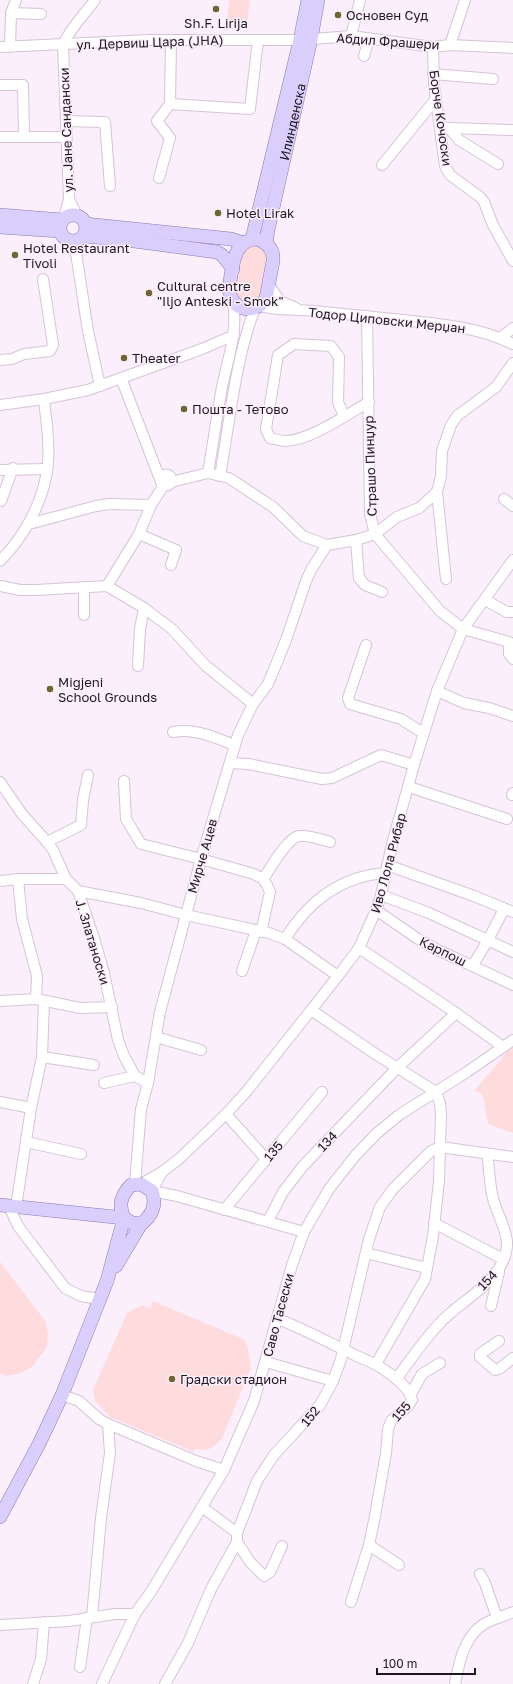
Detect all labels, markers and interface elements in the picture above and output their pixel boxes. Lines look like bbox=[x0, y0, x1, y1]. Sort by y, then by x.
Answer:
marker: Sh.F. Lirija bbox=[211, 4, 221, 14]
place label: Основен Суд bbox=[346, 7, 428, 23]
marker: Основен Суд bbox=[333, 10, 343, 20]
place label: Sh.F. Lirija bbox=[184, 15, 248, 31]
street label: Абдил Фрашери bbox=[336, 29, 440, 53]
street label: ул. Дервиш Цара (ЈНА) bbox=[76, 31, 224, 53]
street label: ул. Јане Сандански bbox=[56, 67, 76, 193]
street label: Борче Кочоски bbox=[426, 69, 456, 167]
street label: Илинденска bbox=[276, 82, 309, 162]
place label: Hotel Lirak bbox=[226, 205, 295, 221]
marker: Hotel Lirak bbox=[213, 208, 223, 218]
place label: Hotel Restaurant Tivoli bbox=[23, 240, 130, 271]
marker: Hotel Restaurant Tivoli bbox=[10, 250, 20, 260]
place label: Cultural centre "Iljo Anteski - Smok" bbox=[157, 278, 284, 309]
marker: Cultural centre "Iljo Anteski - Smok" bbox=[144, 288, 154, 298]
street label: Тодор Циповски Мерџан bbox=[308, 304, 466, 336]
place label: Theater bbox=[132, 350, 181, 366]
marker: Theater bbox=[119, 353, 129, 363]
place label: Пошта - Тетово bbox=[192, 401, 289, 417]
marker: Пошта - Тетово bbox=[179, 404, 189, 414]
street label: Страшо Пинџур bbox=[360, 415, 380, 517]
place label: Migjeni School Grounds bbox=[58, 674, 157, 705]
marker: Migjeni School Grounds bbox=[45, 684, 55, 694]
street label: Иво Лола Рибар bbox=[367, 811, 409, 915]
street label: Мирче Ацев bbox=[184, 817, 220, 895]
street label: Ј. Златаноски bbox=[72, 897, 114, 987]
street label: Карпош bbox=[417, 933, 469, 969]
street label: 134 bbox=[314, 1128, 340, 1154]
street label: 135 bbox=[260, 1138, 286, 1164]
street label: 154 bbox=[474, 1267, 500, 1293]
street label: Саво Тасески bbox=[259, 1271, 297, 1359]
place label: Градски стадион bbox=[180, 1371, 287, 1387]
marker: Градски стадион bbox=[167, 1374, 177, 1384]
street label: 155 bbox=[388, 1398, 414, 1424]
street label: 152 bbox=[297, 1403, 323, 1429]
scale bar bbox=[377, 1650, 475, 1676]
text: 100 m bbox=[383, 1656, 417, 1671]

